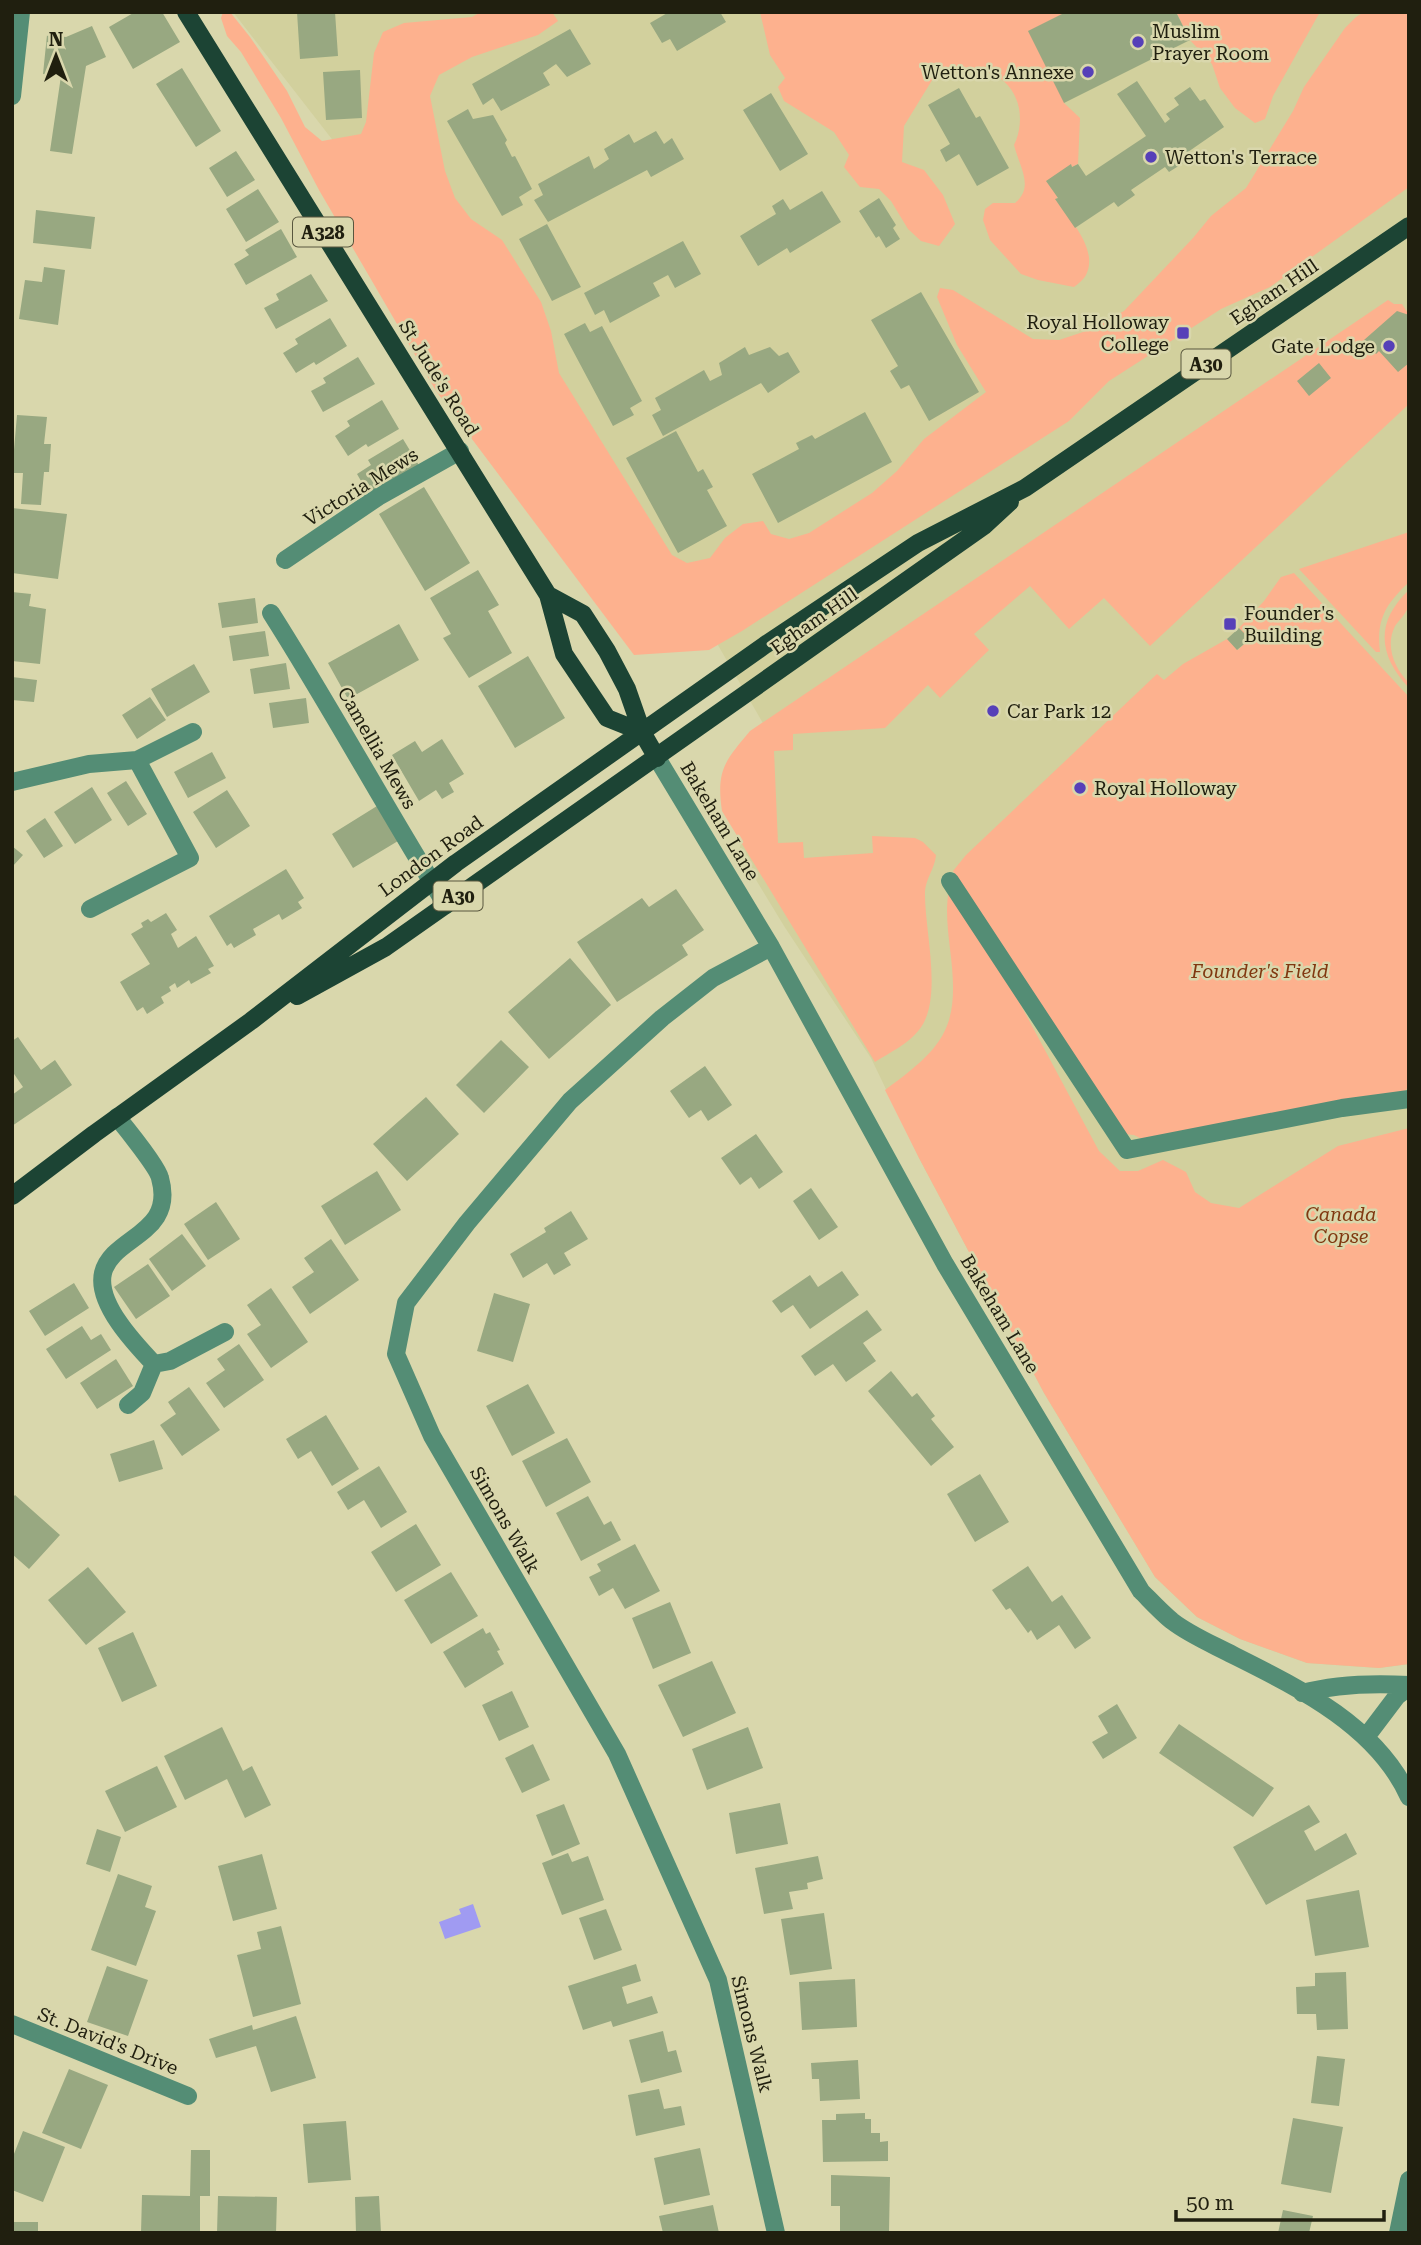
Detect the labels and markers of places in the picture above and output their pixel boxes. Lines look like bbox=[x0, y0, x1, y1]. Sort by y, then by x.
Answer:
place label: Muslim Prayer Room bbox=[1152, 20, 1269, 65]
marker: Muslim Prayer Room bbox=[1130, 34, 1146, 50]
place label: Wetton's Annexe bbox=[921, 61, 1074, 84]
marker: Wetton's Annexe bbox=[1080, 64, 1096, 80]
place label: Wetton's Terrace bbox=[1165, 146, 1317, 169]
marker: Wetton's Terrace bbox=[1143, 149, 1159, 165]
place label: Royal Holloway College bbox=[1026, 311, 1170, 356]
marker: Royal Holloway College bbox=[1175, 325, 1191, 341]
place label: Gate Lodge bbox=[1271, 335, 1375, 358]
marker: Gate Lodge bbox=[1381, 338, 1397, 354]
place label: Founder's Building bbox=[1244, 602, 1334, 647]
marker: Founder's Building bbox=[1222, 616, 1238, 632]
place label: Car Park 12 bbox=[1007, 700, 1111, 723]
marker: Car Park 12 bbox=[985, 703, 1001, 719]
place label: Royal Holloway bbox=[1094, 777, 1238, 800]
marker: Royal Holloway bbox=[1072, 780, 1088, 796]

